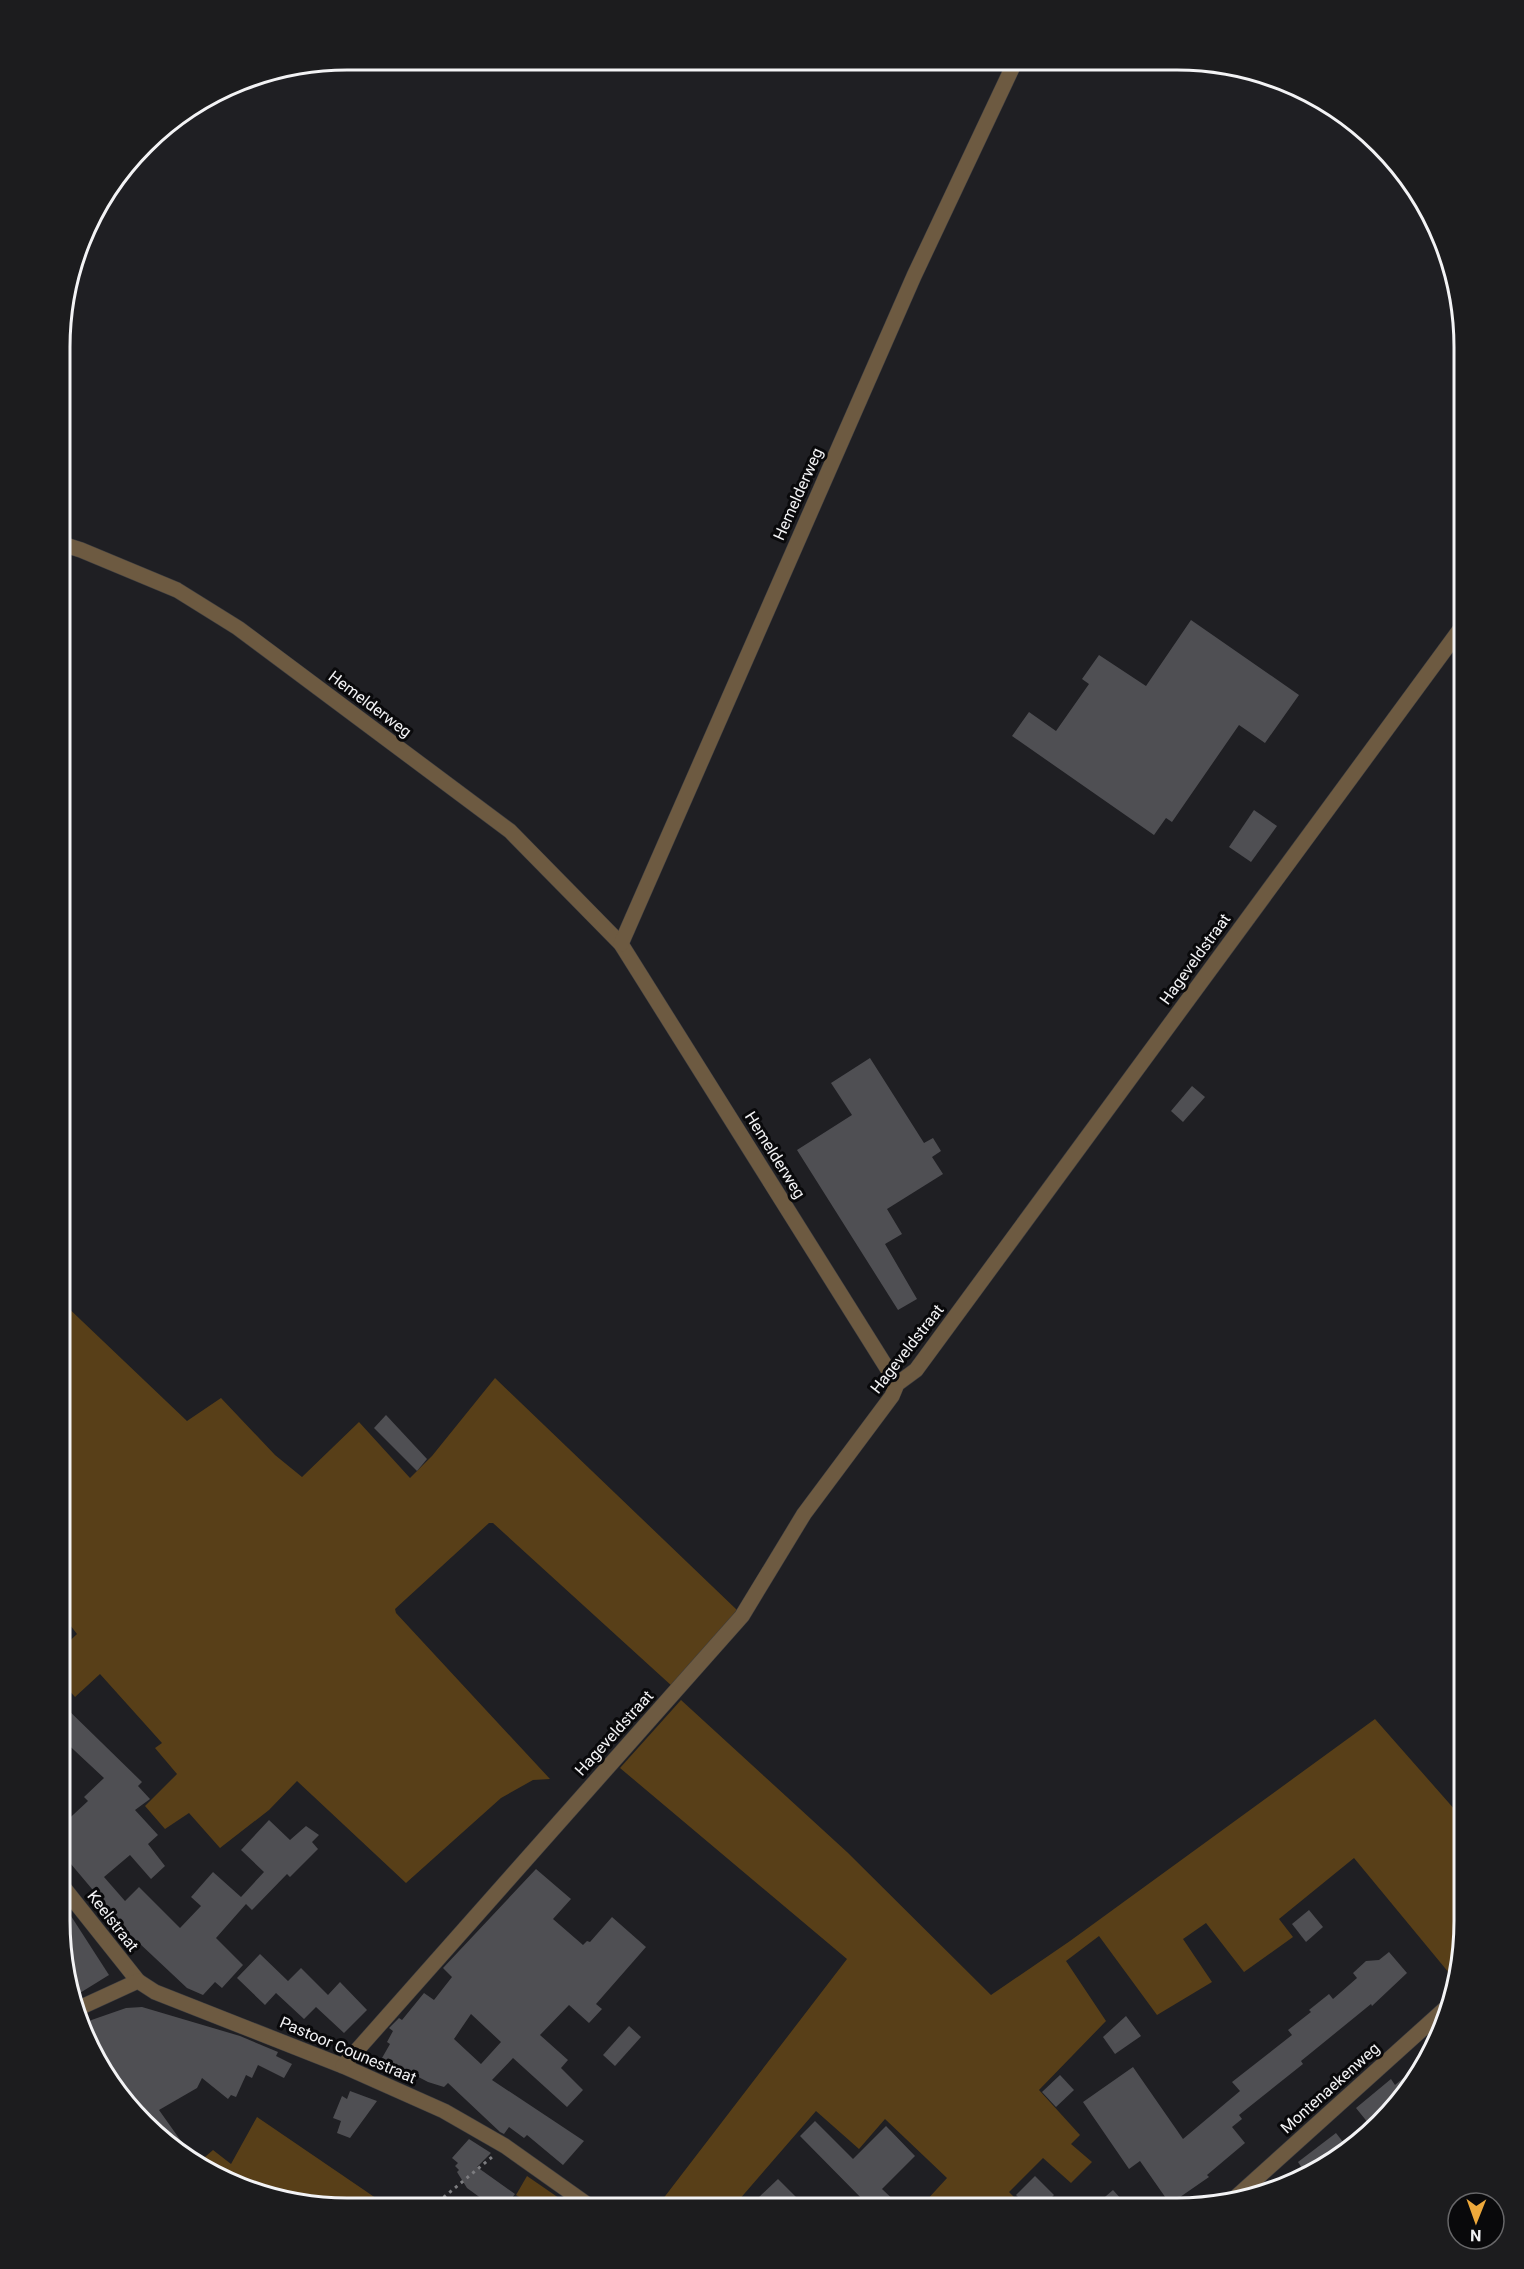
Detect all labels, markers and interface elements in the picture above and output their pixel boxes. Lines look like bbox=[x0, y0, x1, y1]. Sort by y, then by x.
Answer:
street label: Hemelderweg bbox=[769, 445, 827, 543]
street label: Hemelderweg bbox=[325, 667, 415, 741]
street label: Hageveldstraat bbox=[1156, 910, 1234, 1008]
street label: Hemelderweg bbox=[741, 1108, 809, 1202]
street label: Hageveldstraat bbox=[866, 1301, 948, 1397]
street label: Hageveldstraat bbox=[571, 1687, 657, 1779]
street label: Keelstraat bbox=[83, 1887, 143, 1955]
street label: Pastoor Counestraat bbox=[277, 2013, 419, 2087]
street label: Montenaekenweg bbox=[1277, 2039, 1383, 2137]
north arrow bbox=[1446, 2191, 1506, 2251]
text: N bbox=[1470, 2226, 1482, 2245]

